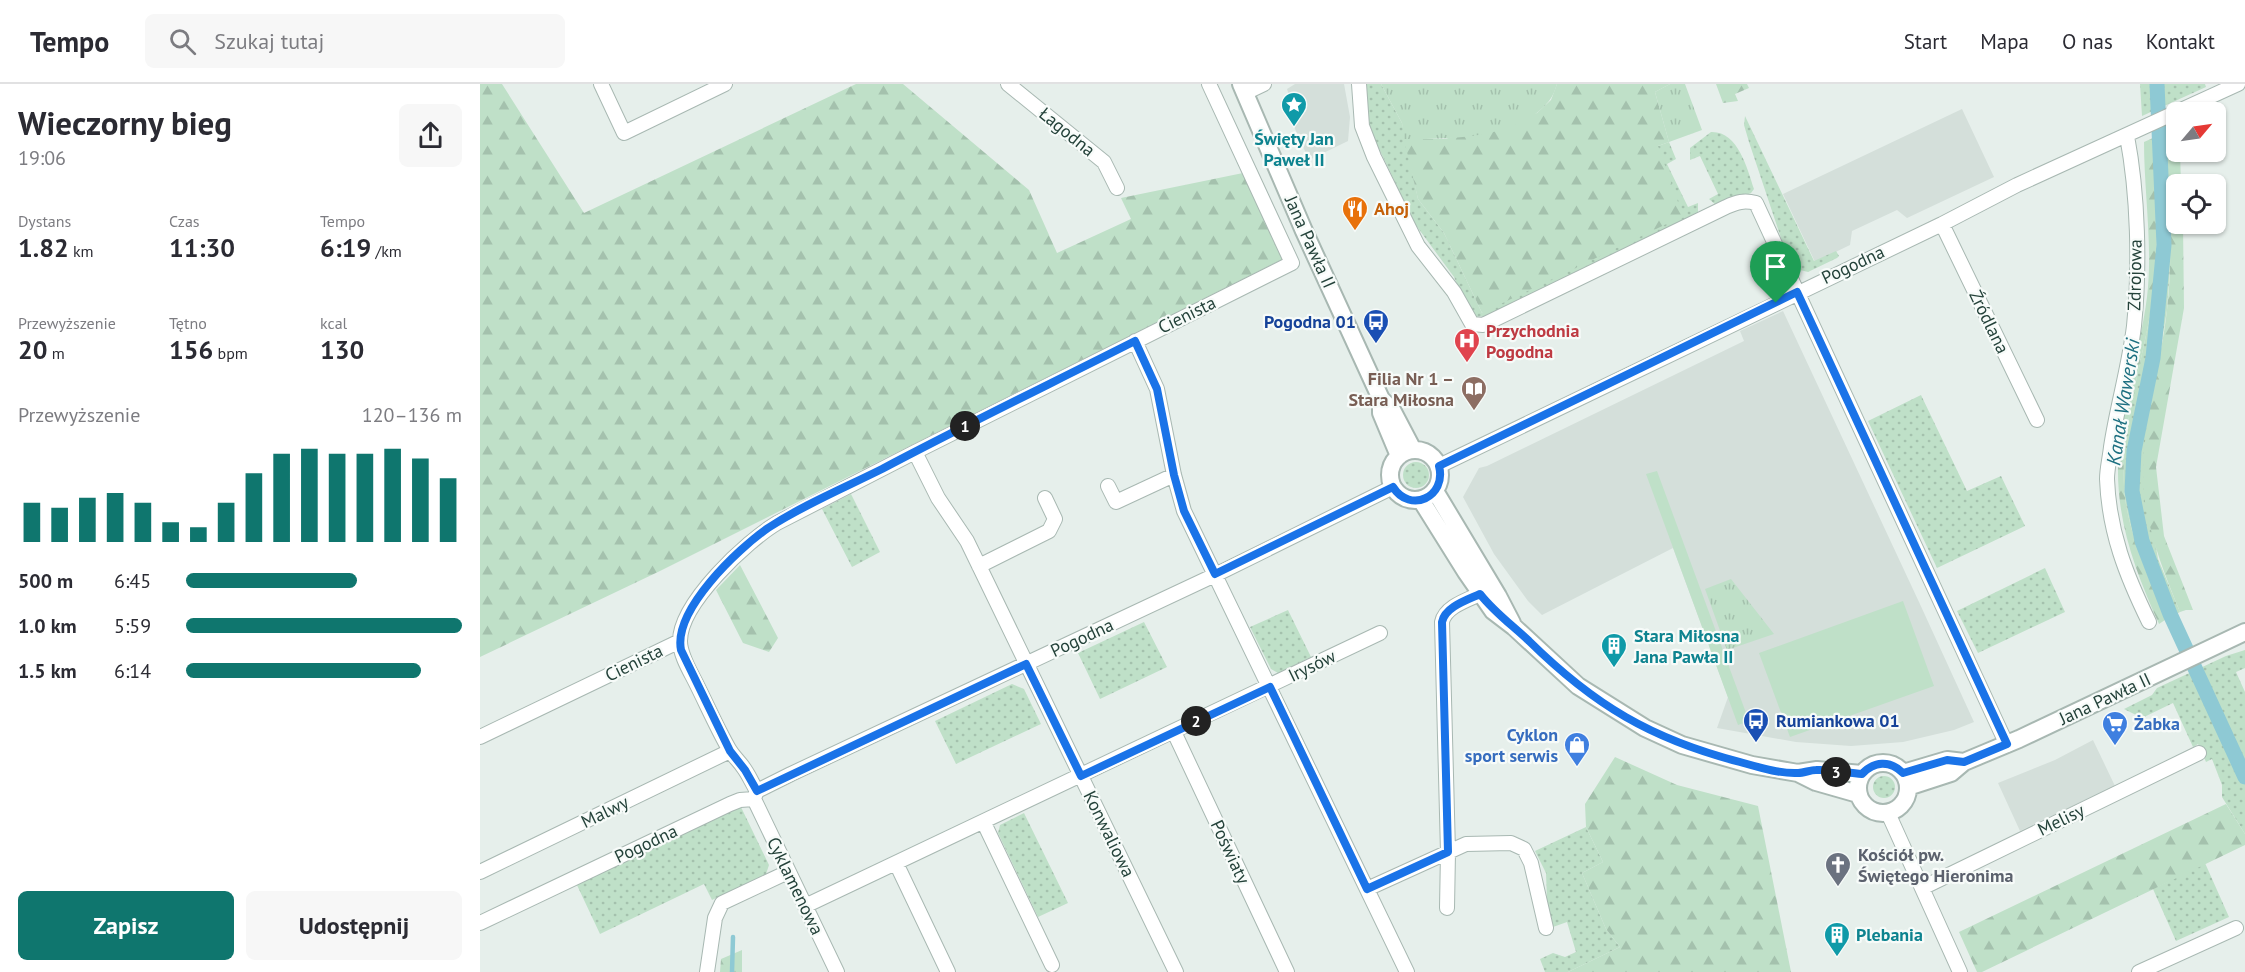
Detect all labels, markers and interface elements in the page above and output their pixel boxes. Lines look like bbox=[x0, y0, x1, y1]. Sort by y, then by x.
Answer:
search box bbox=[145, 14, 565, 68]
text: Tempo bbox=[30, 23, 109, 60]
icon: search bbox=[166, 25, 199, 58]
text: Szukaj tutaj bbox=[214, 27, 324, 55]
text: Start bbox=[1904, 28, 1947, 55]
text: Mapa bbox=[1980, 28, 2029, 55]
text: O nas bbox=[2062, 28, 2113, 55]
text: Kontakt bbox=[2146, 28, 2215, 55]
place icon: Święty Jan Paweł II bbox=[1279, 90, 1309, 128]
text: Wieczorny bieg bbox=[18, 101, 232, 144]
street label: Łagodna bbox=[1035, 102, 1100, 161]
north arrow bbox=[2166, 102, 2226, 162]
map controls bbox=[2166, 102, 2226, 234]
button: share bbox=[399, 104, 462, 167]
place label: Święty Jan Paweł II bbox=[1254, 127, 1334, 171]
text: 19:06 bbox=[18, 145, 66, 171]
button: locate bbox=[2166, 174, 2226, 234]
street label: Jana Pawła II bbox=[1279, 191, 1341, 292]
restaurant icon: Ahoj bbox=[1340, 194, 1370, 232]
place label: Ahoj bbox=[1374, 197, 1409, 220]
text: Dystans bbox=[18, 211, 71, 231]
text: Czas bbox=[169, 211, 200, 231]
text: Tempo bbox=[320, 211, 365, 231]
text: 1.82 bbox=[18, 231, 69, 264]
text: 11:30 bbox=[169, 231, 235, 264]
text: 6:19 bbox=[320, 231, 371, 264]
street label: Zdrojowa bbox=[2122, 239, 2147, 311]
street label: Pogodna bbox=[1818, 240, 1888, 289]
text: km bbox=[69, 241, 94, 261]
text: /km bbox=[371, 241, 402, 261]
pin bbox=[1750, 241, 1801, 303]
icon: arrive bbox=[1759, 250, 1792, 283]
street label: Źródlana bbox=[1964, 286, 2015, 357]
street label: Cienista bbox=[1154, 291, 1219, 338]
bus stop icon: Pogodna 01 bbox=[1361, 307, 1391, 345]
place label: Pogodna 01 bbox=[1264, 310, 1356, 333]
text: Przewyższenie bbox=[18, 313, 116, 333]
text: Tętno bbox=[169, 313, 207, 333]
text: kcal bbox=[320, 313, 347, 333]
place label: Przychodnia Pogodna bbox=[1486, 319, 1579, 363]
hospital icon: Przychodnia Pogodna bbox=[1452, 326, 1482, 364]
text: 20 bbox=[18, 333, 47, 366]
text: 156 bbox=[169, 333, 213, 366]
text: 130 bbox=[320, 333, 364, 366]
water label: Kanał Wawerski bbox=[2100, 336, 2146, 467]
text: m bbox=[47, 343, 65, 363]
text: bpm bbox=[213, 343, 248, 363]
place label: Filia Nr 1 – Stara Miłosna bbox=[1348, 367, 1454, 411]
library icon: Filia Nr 1 – Stara Miłosna bbox=[1459, 374, 1489, 412]
text: Przewyższenie bbox=[18, 402, 140, 428]
text: 120–136 m bbox=[362, 402, 462, 428]
pin: 1 bbox=[950, 411, 980, 441]
text: 1 bbox=[960, 416, 970, 436]
text: 500 m bbox=[18, 568, 73, 594]
text: 6:45 bbox=[114, 568, 151, 594]
text: 1.0 km bbox=[18, 613, 77, 639]
text: 5:59 bbox=[114, 613, 151, 639]
street label: Pogodna bbox=[1047, 613, 1117, 662]
place label: Stara Miłosna Jana Pawła II bbox=[1633, 624, 1740, 668]
building icon: Stara Miłosna Jana Pawła II bbox=[1599, 631, 1629, 669]
street label: Cienista bbox=[601, 639, 666, 686]
street label: Irysów bbox=[1284, 644, 1340, 687]
text: 1.5 km bbox=[18, 658, 77, 684]
text: 6:14 bbox=[114, 658, 151, 684]
street label: Jana Pawła II bbox=[2054, 667, 2154, 730]
pin: 2 bbox=[1181, 706, 1211, 736]
bus stop icon: Rumiankowa 01 bbox=[1741, 706, 1771, 744]
place label: Rumiankowa 01 bbox=[1776, 709, 1900, 732]
supermarket icon: Żabka bbox=[2100, 709, 2130, 747]
text: 2 bbox=[1191, 711, 1201, 731]
place label: Żabka bbox=[2134, 712, 2180, 735]
place label: Cyklon sport serwis bbox=[1465, 723, 1558, 767]
shop icon: Cyklon sport serwis bbox=[1562, 730, 1592, 768]
pin: 3 bbox=[1821, 757, 1851, 787]
text: 3 bbox=[1831, 762, 1841, 782]
street label: Konwaliowa bbox=[1079, 787, 1140, 881]
street label: Malwy bbox=[577, 790, 633, 833]
street label: Melisy bbox=[2034, 798, 2089, 841]
street label: Poświaty bbox=[1206, 816, 1256, 888]
street label: Pogodna bbox=[611, 819, 681, 868]
street label: Cyklamenowa bbox=[762, 833, 829, 938]
place label: Kościół pw. Świętego Hieronima bbox=[1858, 843, 2013, 887]
church icon: Kościół pw. Świętego Hieronima bbox=[1823, 850, 1853, 888]
button: Zapisz bbox=[18, 891, 234, 960]
button: Udostępnij bbox=[246, 891, 462, 960]
building icon: Plebania bbox=[1822, 920, 1852, 958]
place label: Plebania bbox=[1856, 923, 1923, 946]

